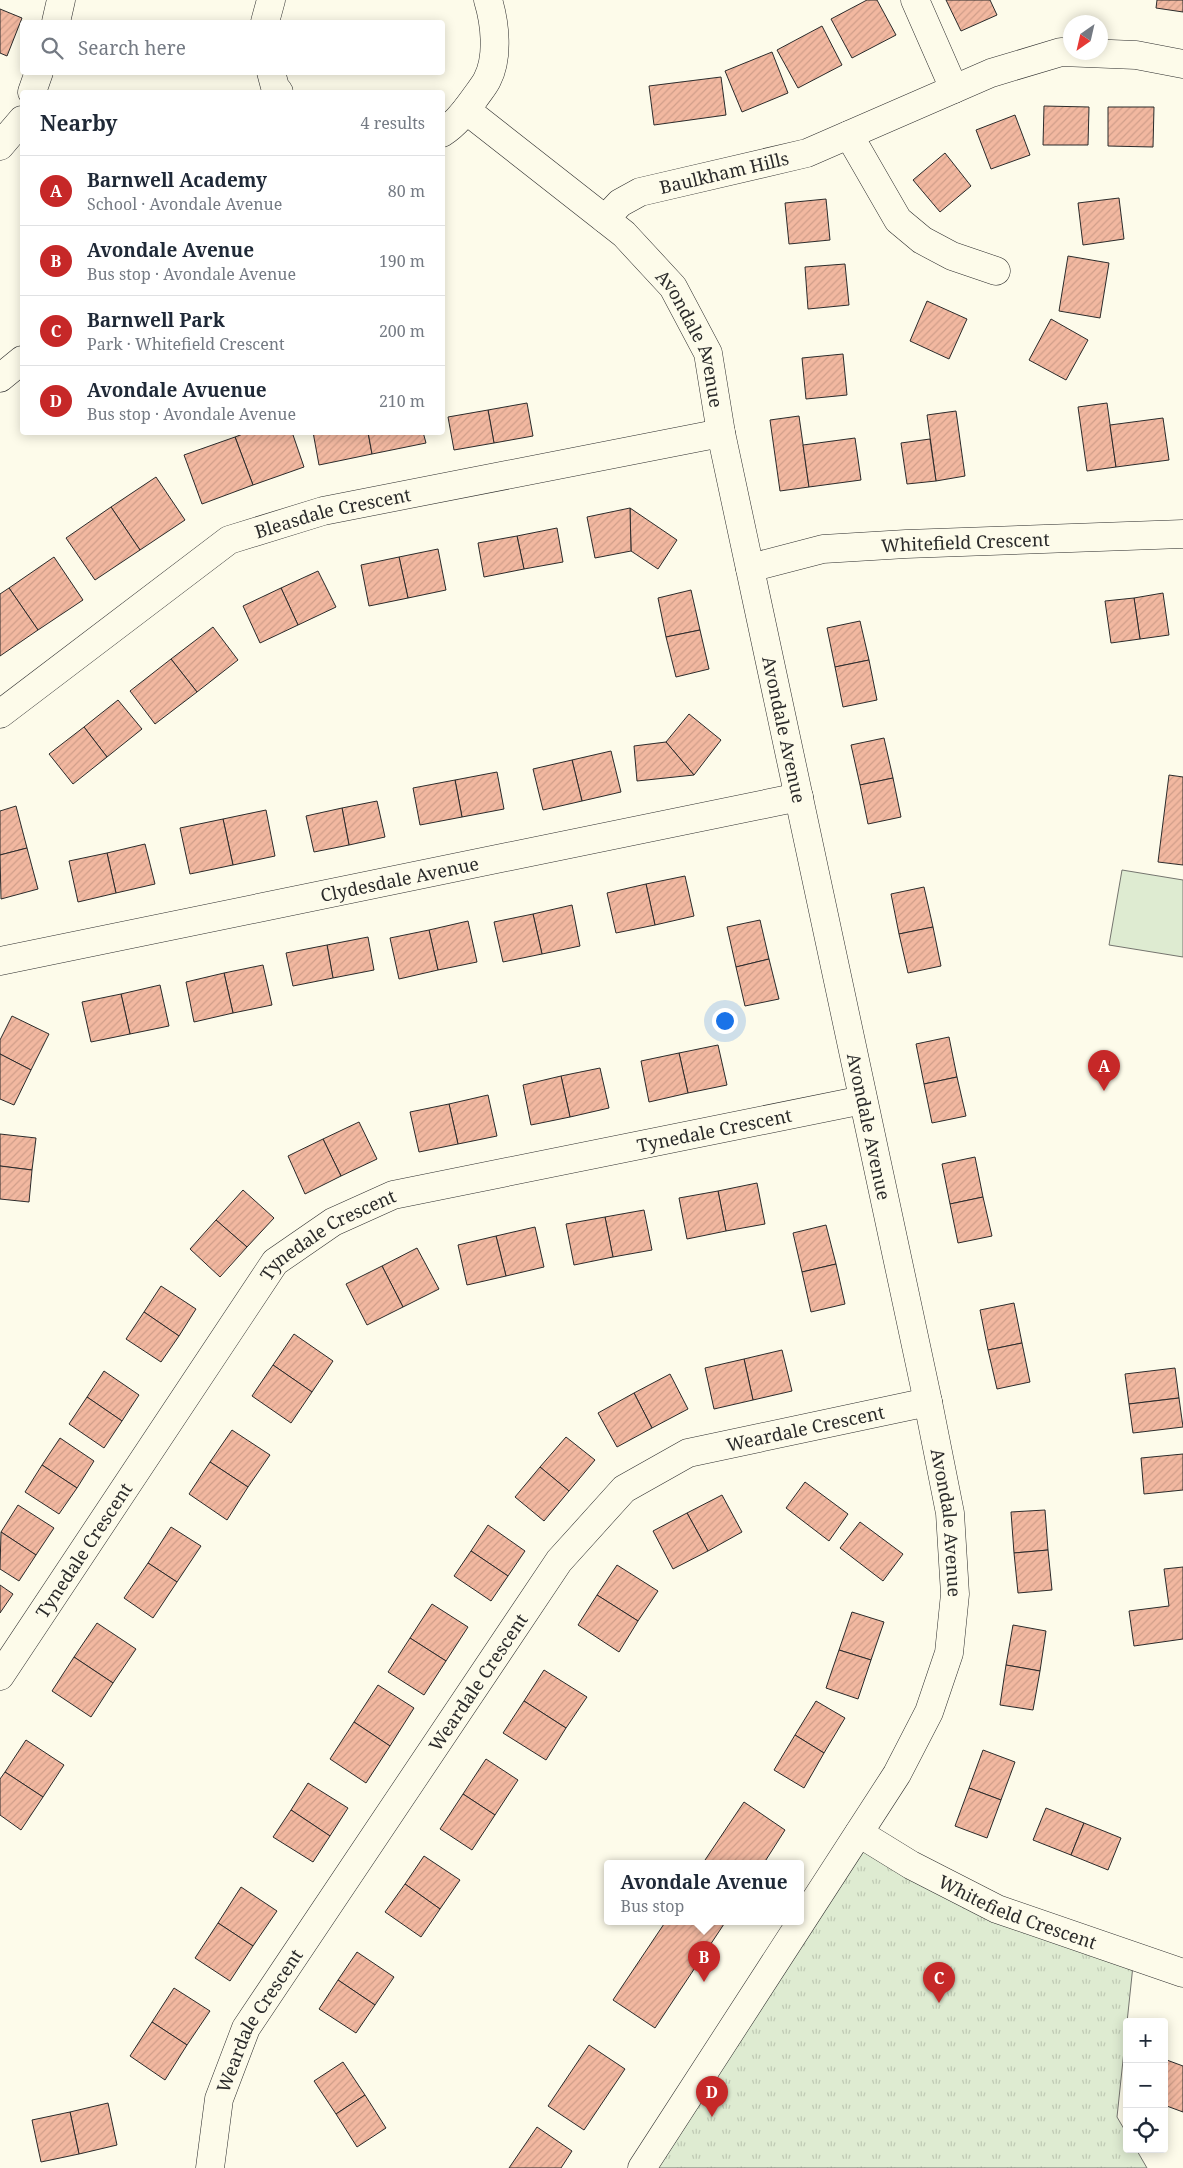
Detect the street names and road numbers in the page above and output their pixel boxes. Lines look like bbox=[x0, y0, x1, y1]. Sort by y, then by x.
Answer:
street label: Baulkham Hills bbox=[657, 146, 791, 199]
street label: Avondale Avenue bbox=[651, 264, 729, 409]
street label: Bleasdale Crescent bbox=[252, 482, 413, 543]
street label: Whitefield Crescent bbox=[880, 527, 1050, 557]
street label: Avondale Avenue bbox=[757, 654, 812, 805]
street label: Clydesdale Avenue bbox=[318, 851, 481, 907]
street label: Avondale Avenue bbox=[842, 1051, 897, 1202]
street label: Tynedale Crescent bbox=[635, 1103, 794, 1157]
street label: Tynedale Crescent bbox=[254, 1183, 399, 1285]
street label: Weardale Crescent bbox=[724, 1400, 886, 1457]
street label: Avondale Avenue bbox=[925, 1446, 967, 1598]
street label: Tynedale Crescent bbox=[30, 1478, 137, 1622]
street label: Weardale Crescent bbox=[423, 1609, 533, 1756]
street label: Whitefield Crescent bbox=[935, 1869, 1100, 1954]
street label: Weardale Crescent bbox=[211, 1944, 308, 2096]

